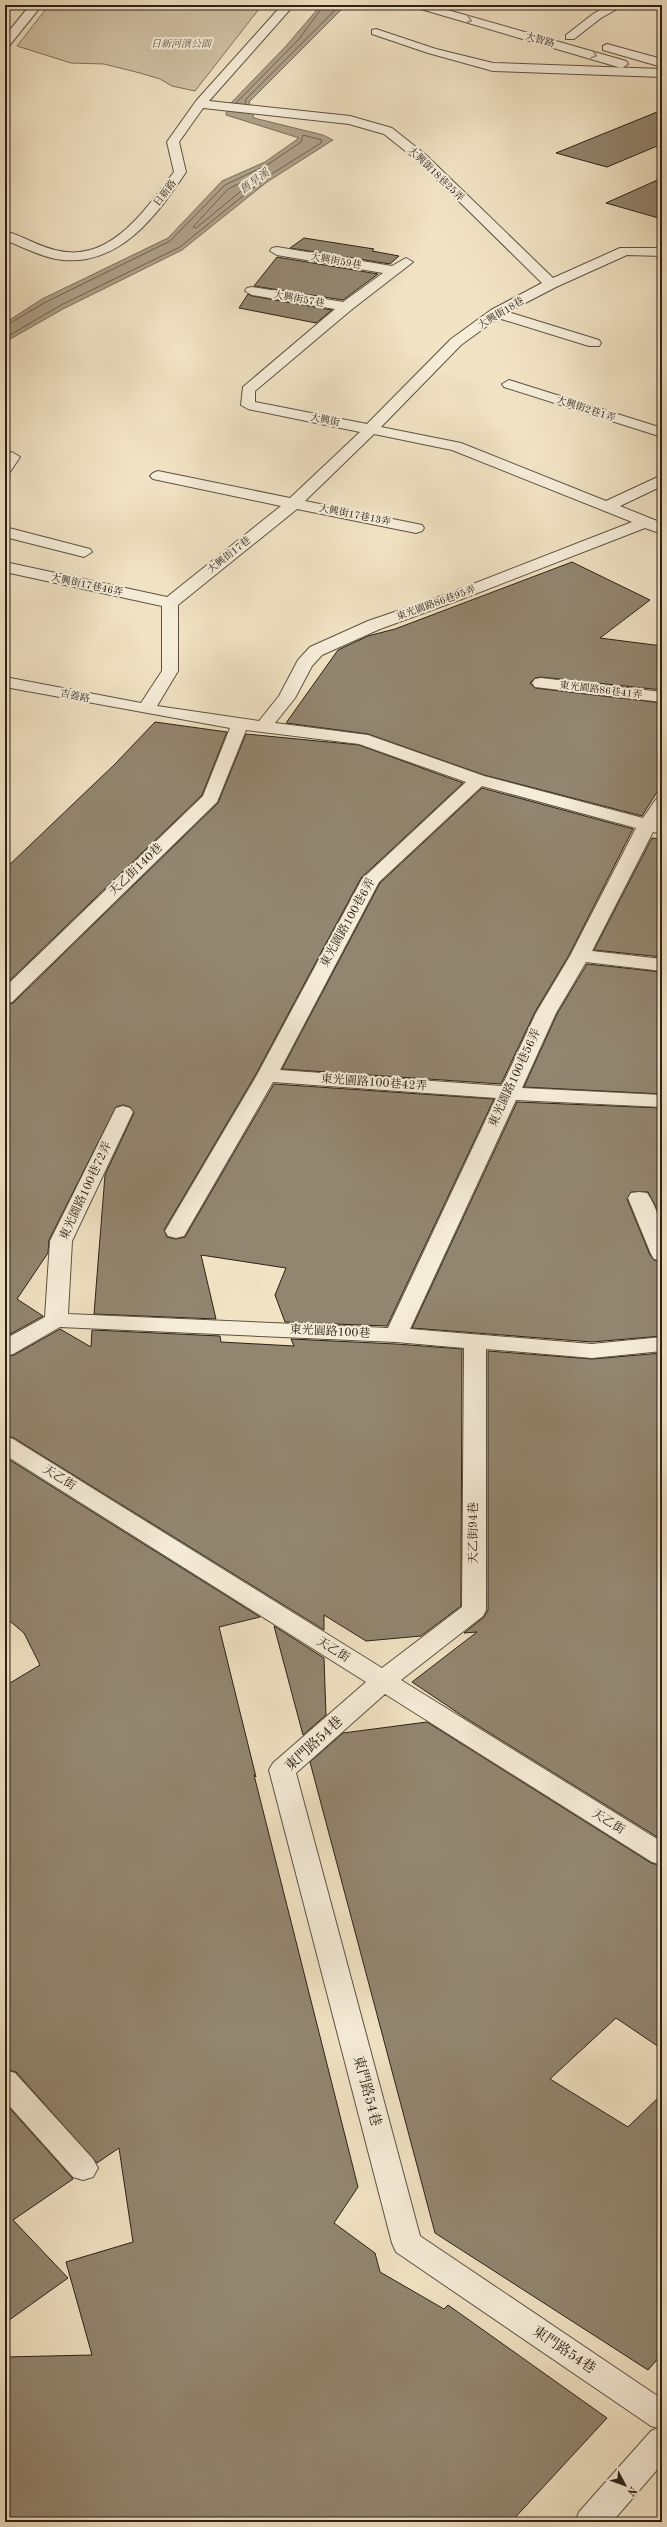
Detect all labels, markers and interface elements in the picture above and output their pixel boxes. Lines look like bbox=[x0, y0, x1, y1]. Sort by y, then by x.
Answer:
one-way arrow bbox=[465, 15, 472, 24]
street label: 大智路 bbox=[524, 30, 556, 49]
park label: 日新河濱公園 bbox=[151, 38, 213, 49]
one-way arrow bbox=[590, 51, 597, 59]
street label: 大興街18巷25弄 bbox=[406, 144, 466, 203]
water label: 舊旱溪 bbox=[237, 166, 272, 196]
street label: 日新路 bbox=[151, 177, 178, 208]
street label: 大興街59巷 bbox=[310, 251, 362, 270]
street label: 大興街57巷 bbox=[273, 289, 325, 308]
street label: 大興街18巷 bbox=[476, 295, 526, 331]
street label: 大興街2巷1弄 bbox=[555, 394, 617, 423]
street label: 大興街 bbox=[309, 411, 341, 428]
street label: 大興街17巷13弄 bbox=[318, 502, 392, 527]
street label: 大興街17巷 bbox=[205, 534, 252, 575]
street label: 大興街17巷46弄 bbox=[50, 572, 124, 598]
street label: 東光園路86巷95弄 bbox=[395, 583, 477, 622]
street label: 東光園路86巷41弄 bbox=[559, 679, 643, 700]
street label: 吉善路 bbox=[59, 687, 91, 704]
street label: 天乙街140巷 bbox=[106, 840, 165, 898]
street label: 東光園路100巷6弄 bbox=[317, 875, 377, 970]
street label: 東光園路100巷56弄 bbox=[485, 1026, 543, 1129]
street label: 東光園路100巷42弄 bbox=[320, 1071, 428, 1093]
street label: 東光園路100巷72弄 bbox=[56, 1139, 114, 1242]
street label: 東光園路100巷 bbox=[289, 1322, 371, 1340]
street label: 天乙街 bbox=[41, 1463, 79, 1493]
street label: 天乙街94巷 bbox=[466, 1502, 480, 1564]
street label: 天乙街 bbox=[315, 1635, 353, 1665]
street label: 東門路54巷 bbox=[282, 1714, 345, 1774]
street label: 天乙街 bbox=[590, 1807, 628, 1837]
street label: 東門路54巷 bbox=[351, 2054, 384, 2128]
street label: 東門路54巷 bbox=[530, 2323, 598, 2376]
north arrow bbox=[605, 2465, 645, 2505]
text: N bbox=[624, 2484, 638, 2498]

